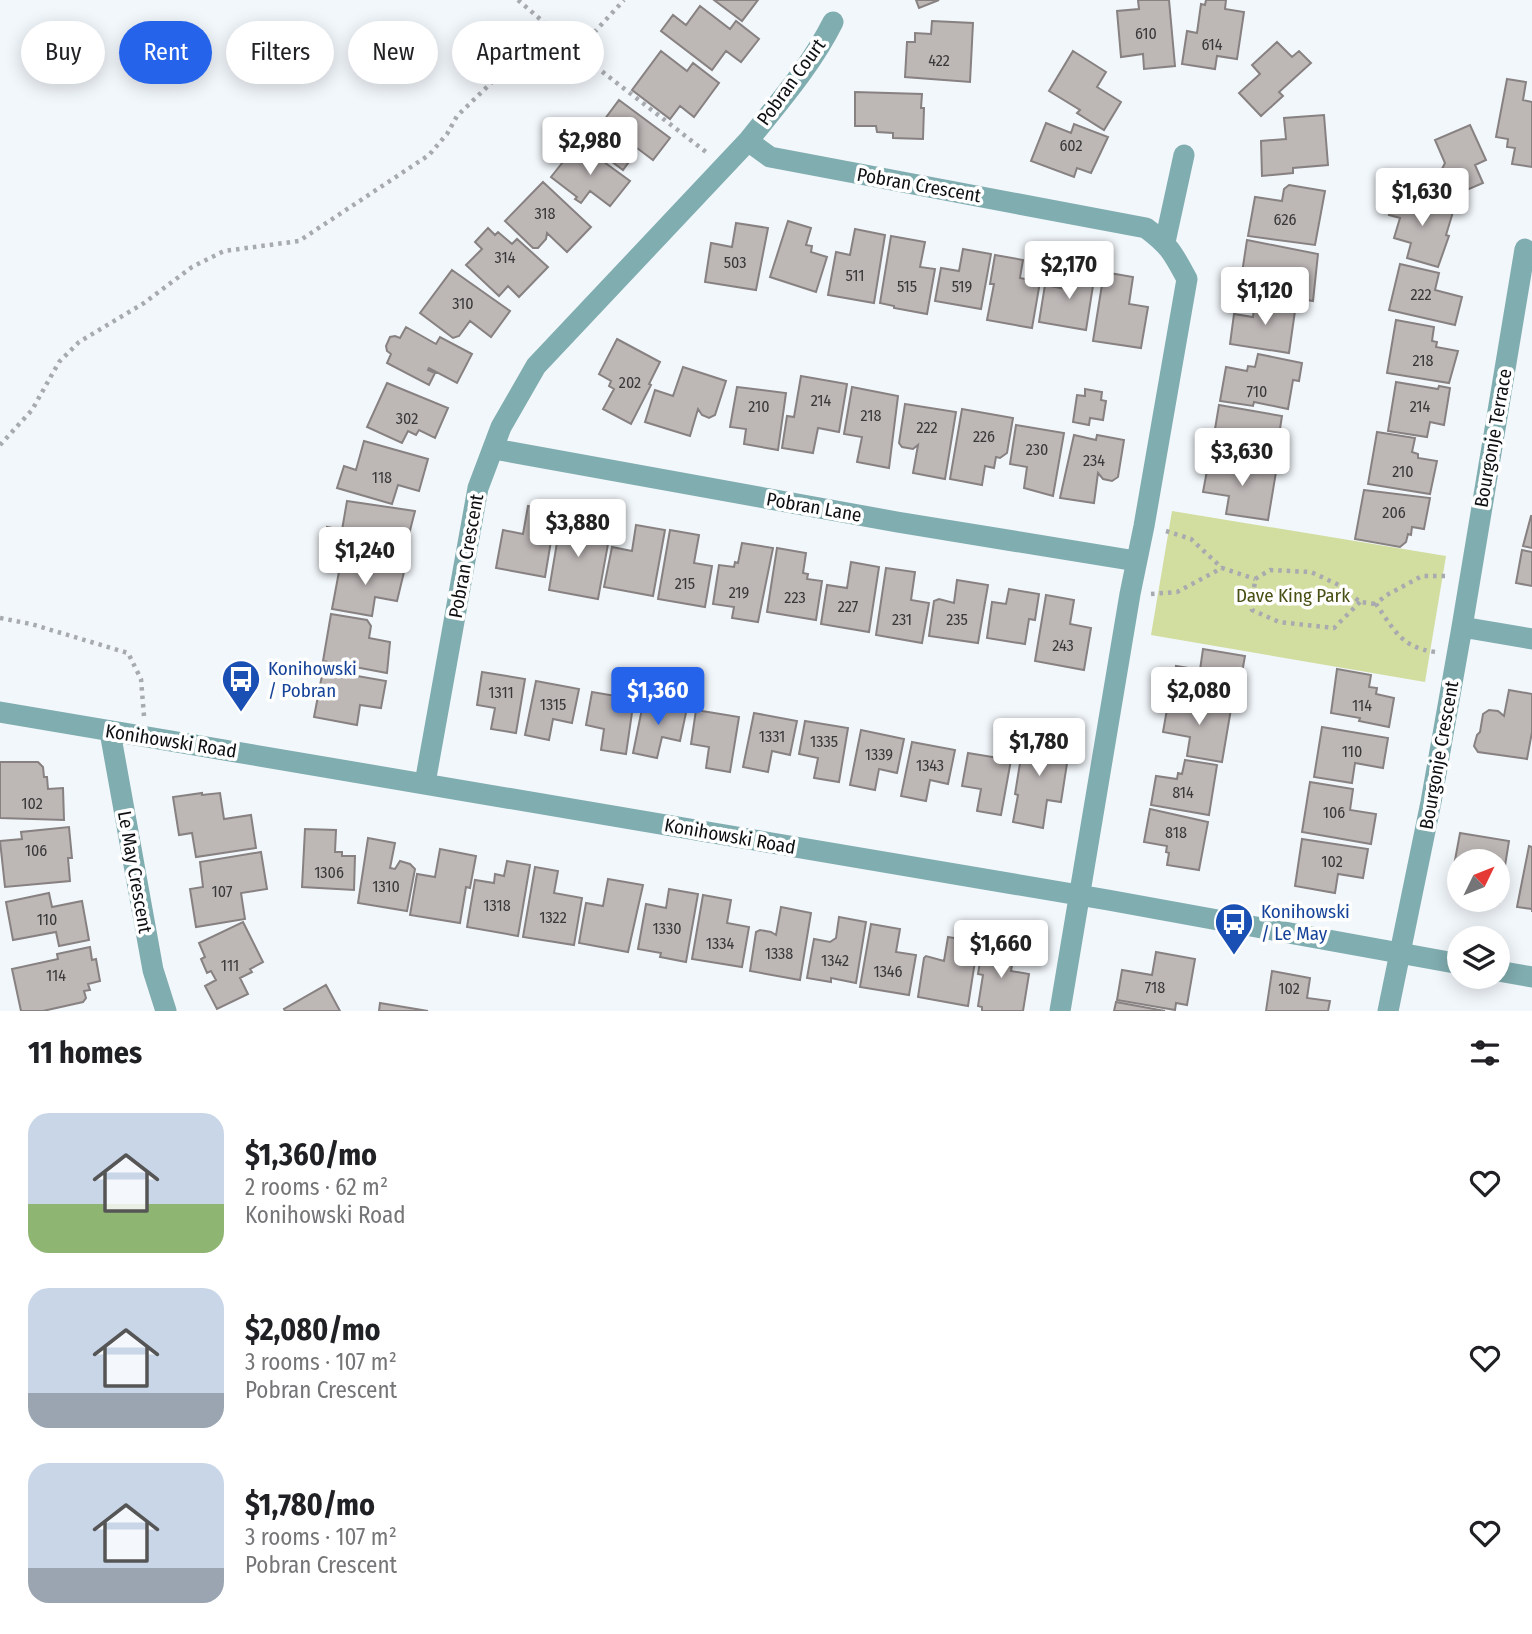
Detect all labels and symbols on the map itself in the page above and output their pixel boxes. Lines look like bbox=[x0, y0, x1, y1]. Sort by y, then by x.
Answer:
house number: 610 bbox=[1135, 24, 1157, 43]
street label: Pobran Court bbox=[752, 34, 831, 130]
house number: 614 bbox=[1201, 35, 1223, 54]
house number: 422 bbox=[928, 51, 950, 70]
pin: $2,980 bbox=[533, 118, 647, 177]
house number: 602 bbox=[1059, 136, 1083, 155]
street label: Pobran Crescent bbox=[855, 163, 984, 207]
pin: $1,630 bbox=[1365, 168, 1479, 228]
house number: 318 bbox=[534, 204, 556, 223]
house number: 626 bbox=[1274, 210, 1296, 229]
pin: $2,170 bbox=[1012, 242, 1126, 301]
house number: 314 bbox=[495, 248, 516, 267]
house number: 503 bbox=[724, 253, 746, 272]
house number: 511 bbox=[846, 266, 864, 285]
pin: $1,120 bbox=[1208, 268, 1322, 327]
house number: 515 bbox=[897, 277, 917, 296]
house number: 519 bbox=[952, 277, 973, 296]
house number: 222 bbox=[1410, 285, 1432, 304]
house number: 310 bbox=[452, 294, 474, 313]
house number: 218 bbox=[1413, 351, 1433, 370]
street label: Bourgonje Terrace bbox=[1469, 367, 1517, 509]
house number: 202 bbox=[619, 373, 641, 392]
house number: 710 bbox=[1247, 382, 1267, 401]
house number: 214 bbox=[811, 391, 832, 410]
house number: 210 bbox=[748, 397, 770, 416]
house number: 214 bbox=[1410, 397, 1431, 416]
house number: 218 bbox=[861, 406, 881, 425]
house number: 302 bbox=[396, 409, 418, 428]
house number: 222 bbox=[916, 418, 938, 437]
house number: 226 bbox=[973, 427, 995, 446]
pin: $3,630 bbox=[1185, 428, 1299, 488]
house number: 230 bbox=[1026, 440, 1048, 459]
house number: 234 bbox=[1083, 451, 1105, 470]
house number: 210 bbox=[1392, 462, 1414, 481]
house number: 118 bbox=[372, 468, 392, 487]
street label: Pobran Lane bbox=[765, 487, 863, 527]
street label: Pobran Crescent bbox=[444, 491, 488, 620]
pin: $3,880 bbox=[521, 500, 635, 559]
house number: 206 bbox=[1382, 503, 1406, 522]
pin: $1,240 bbox=[308, 528, 422, 587]
house number: 215 bbox=[675, 574, 695, 593]
house number: 219 bbox=[729, 583, 750, 602]
park label: Dave King Park bbox=[1236, 584, 1350, 607]
house number: 223 bbox=[784, 588, 806, 607]
house number: 227 bbox=[838, 597, 859, 616]
house number: 231 bbox=[892, 610, 912, 629]
house number: 235 bbox=[946, 610, 968, 629]
house number: 243 bbox=[1052, 636, 1074, 655]
place label: Konihowski / Pobran bbox=[268, 657, 357, 702]
bus stop icon: Konihowski / Pobran bbox=[220, 658, 262, 713]
pin: $1,360 bbox=[601, 668, 715, 727]
pin: $2,080 bbox=[1142, 668, 1256, 727]
street label: Bourgonje Crescent bbox=[1415, 678, 1464, 831]
house number: 1311 bbox=[488, 683, 514, 702]
house number: 1315 bbox=[540, 695, 566, 714]
house number: 114 bbox=[1352, 696, 1372, 715]
pin: $1,780 bbox=[982, 718, 1096, 778]
street label: Konihowski Road bbox=[104, 719, 238, 763]
house number: 1331 bbox=[759, 727, 785, 746]
house number: 1335 bbox=[810, 732, 838, 751]
house number: 110 bbox=[1342, 742, 1362, 761]
house number: 1339 bbox=[865, 745, 893, 764]
house number: 1343 bbox=[916, 756, 944, 775]
house number: 814 bbox=[1172, 783, 1194, 802]
house number: 102 bbox=[21, 794, 43, 813]
house number: 106 bbox=[1323, 803, 1345, 822]
street label: Le May Crescent bbox=[113, 809, 157, 936]
street label: Konihowski Road bbox=[663, 813, 797, 859]
house number: 818 bbox=[1165, 823, 1187, 842]
house number: 106 bbox=[25, 841, 47, 860]
north arrow bbox=[1447, 849, 1510, 912]
house number: 102 bbox=[1321, 852, 1343, 871]
house number: 1306 bbox=[314, 863, 344, 882]
house number: 1310 bbox=[372, 877, 400, 896]
house number: 107 bbox=[212, 882, 233, 901]
house number: 1318 bbox=[483, 896, 511, 915]
place label: Konihowski / Le May bbox=[1261, 900, 1350, 945]
bus stop icon: Konihowski / Le May bbox=[1213, 901, 1255, 956]
house number: 1322 bbox=[539, 908, 567, 927]
house number: 110 bbox=[37, 910, 57, 929]
house number: 1330 bbox=[652, 919, 682, 938]
pin: $1,660 bbox=[944, 920, 1058, 980]
house number: 1334 bbox=[706, 934, 734, 953]
house number: 1338 bbox=[765, 944, 793, 963]
house number: 1342 bbox=[821, 951, 849, 970]
house number: 111 bbox=[221, 956, 239, 975]
house number: 1346 bbox=[873, 962, 903, 981]
house number: 114 bbox=[46, 966, 66, 985]
house number: 718 bbox=[1145, 978, 1165, 997]
house number: 102 bbox=[1278, 979, 1300, 998]

